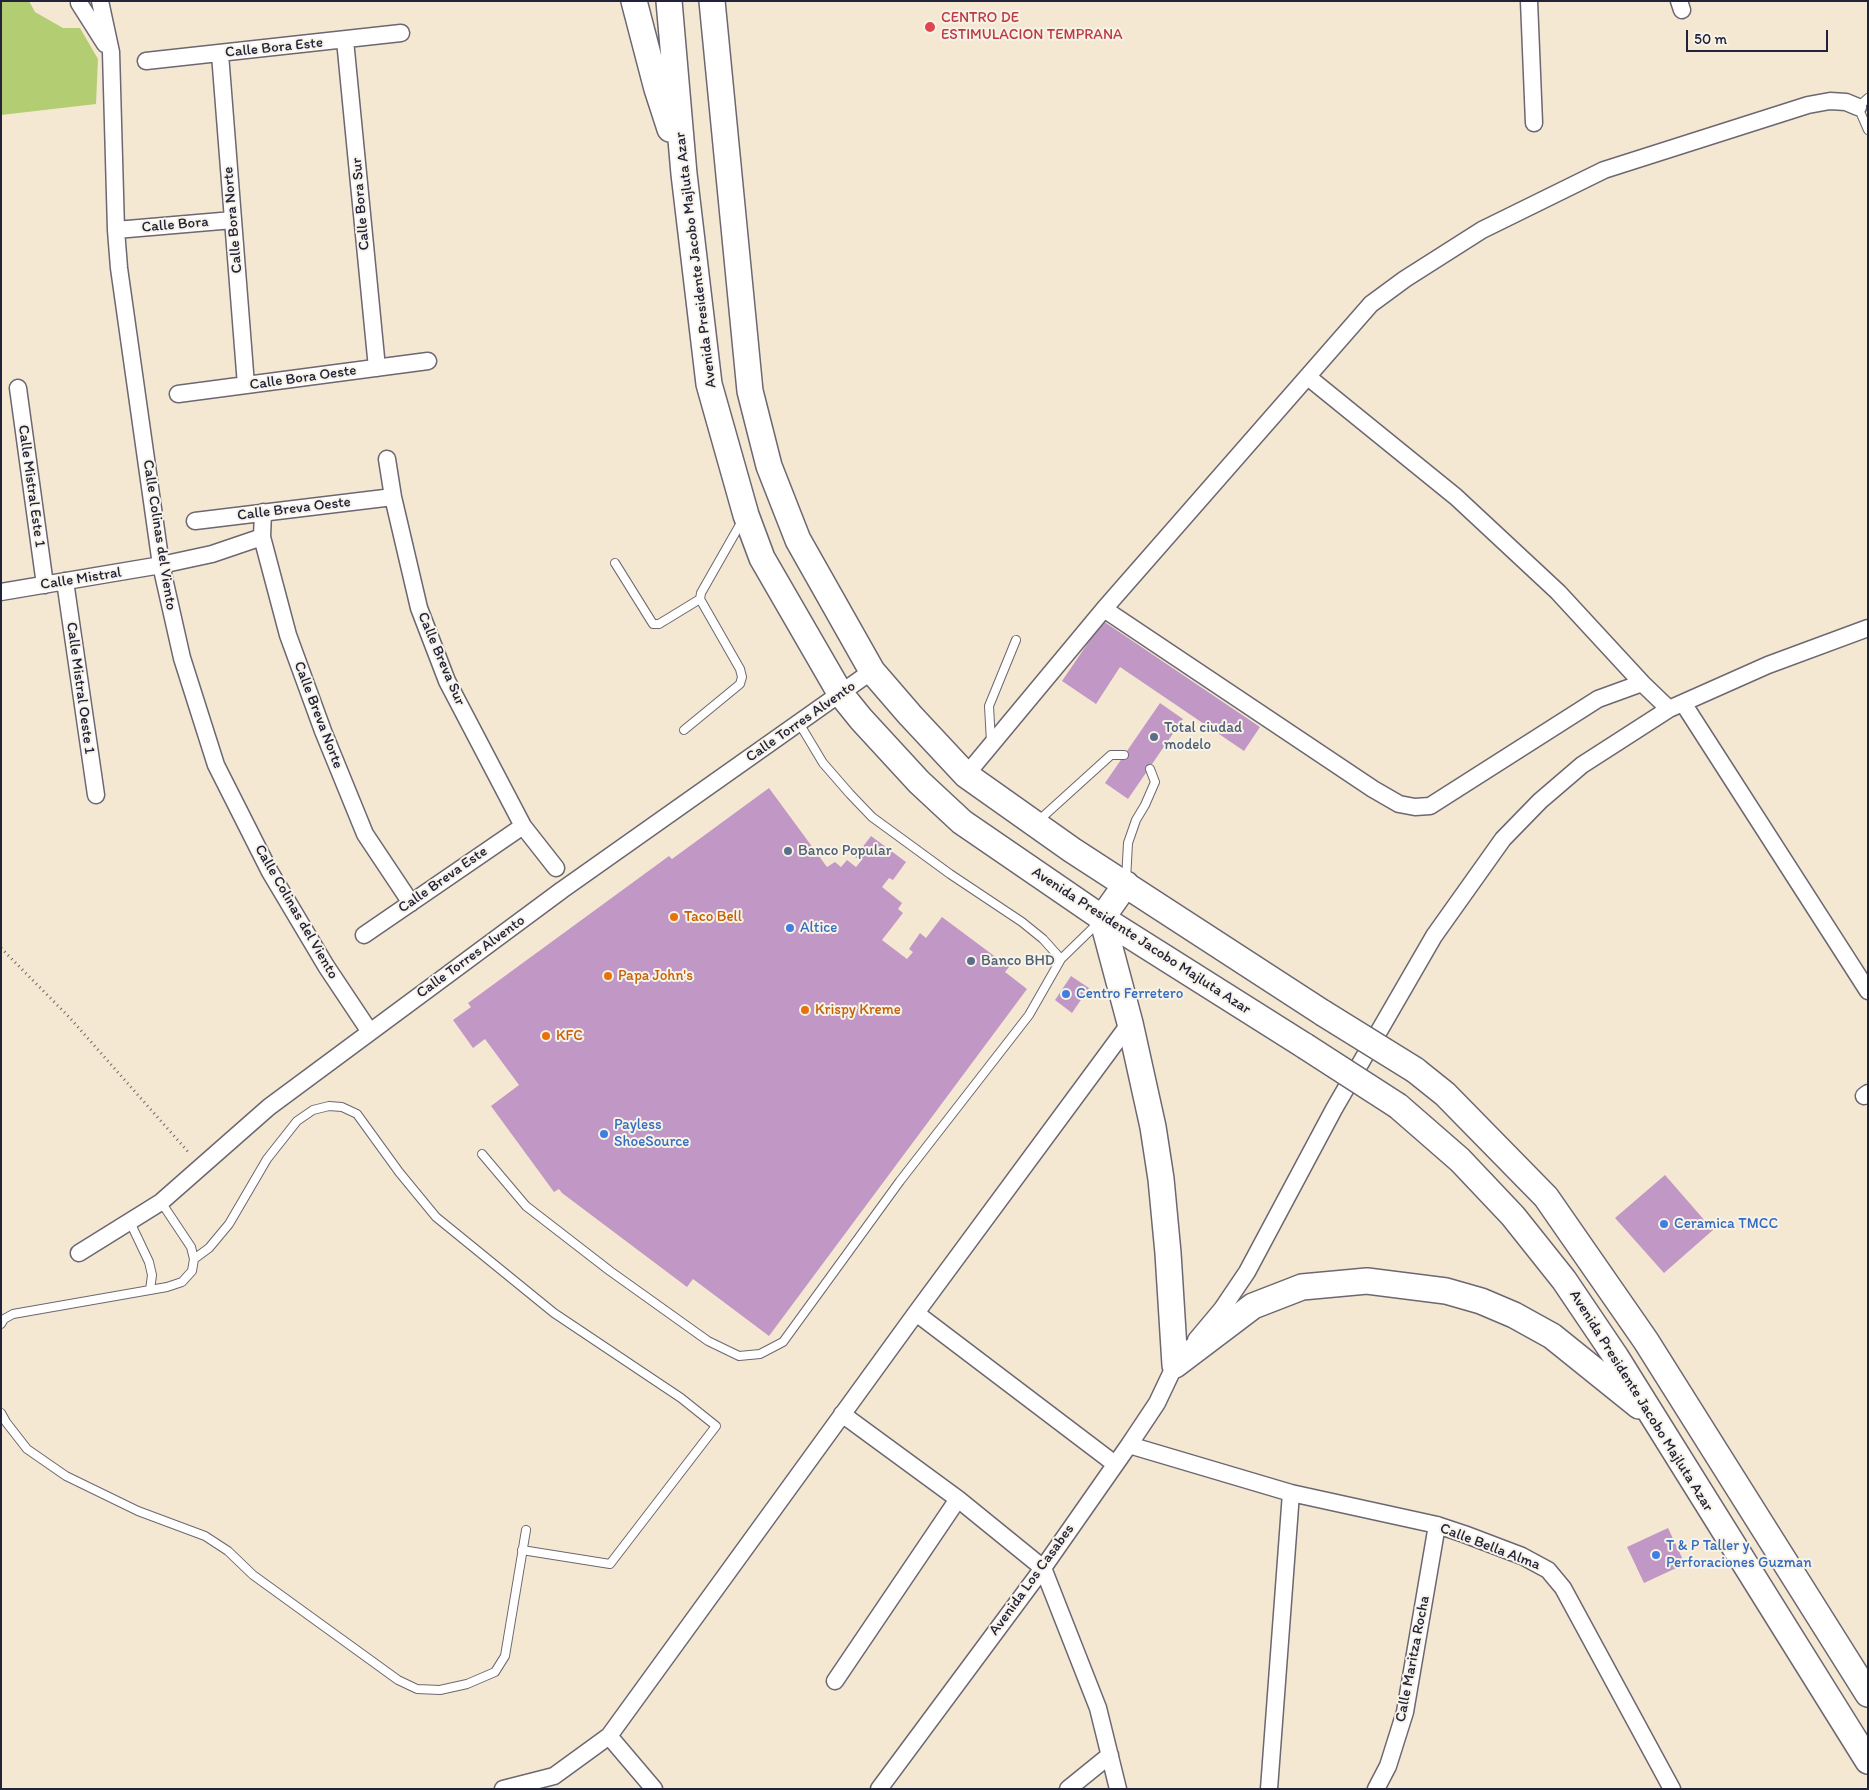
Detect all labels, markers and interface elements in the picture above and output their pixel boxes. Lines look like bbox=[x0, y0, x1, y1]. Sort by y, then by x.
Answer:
place label: CENTRO DE ESTIMULACION TEMPRANA bbox=[941, 9, 1123, 44]
marker: CENTRO DE ESTIMULACION TEMPRANA bbox=[923, 20, 937, 34]
scale bar bbox=[1689, 20, 1832, 52]
text: 50 m bbox=[1694, 30, 1727, 48]
street label: Calle Bora Este bbox=[224, 34, 324, 62]
street label: Avenida Presidente Jacobo Majluta Azar bbox=[671, 131, 721, 389]
street label: Calle Bora Sur bbox=[348, 157, 374, 251]
street label: Calle Bora Norte bbox=[219, 166, 247, 274]
street label: Calle Bora bbox=[141, 213, 209, 237]
street label: Calle Bora Oeste bbox=[248, 362, 358, 394]
street label: Calle Mistral Este 1 bbox=[14, 424, 48, 548]
street label: Calle Colinas del Viento bbox=[138, 458, 180, 612]
street label: Calle Breva Oeste bbox=[236, 493, 352, 525]
street label: Calle Mistral bbox=[39, 564, 123, 594]
street label: Calle Breva Sur bbox=[413, 610, 469, 708]
street label: Calle Mistral Oeste 1 bbox=[62, 621, 98, 755]
street label: Calle Breva Norte bbox=[289, 659, 347, 771]
street label: Calle Torres Alvento bbox=[743, 677, 859, 767]
place label: Total ciudad modelo bbox=[1164, 719, 1242, 754]
marker: Total ciudad modelo bbox=[1148, 731, 1160, 743]
street label: Calle Colinas del Viento bbox=[250, 842, 342, 982]
place label: Banco Popular bbox=[798, 842, 892, 860]
street label: Calle Breva Este bbox=[395, 843, 491, 917]
marker: Banco Popular bbox=[782, 845, 794, 857]
street label: Avenida Presidente Jacobo Majluta Azar bbox=[1028, 863, 1254, 1019]
place label: Taco Bell bbox=[684, 908, 742, 926]
marker: Taco Bell bbox=[668, 911, 680, 923]
street label: Calle Torres Alvento bbox=[413, 912, 529, 1002]
place label: Altice bbox=[800, 919, 837, 937]
marker: Altice bbox=[784, 922, 796, 934]
place label: Banco BHD bbox=[981, 952, 1055, 970]
marker: Banco BHD bbox=[965, 955, 977, 967]
place label: Papa John's bbox=[618, 967, 693, 985]
marker: Papa John's bbox=[602, 970, 614, 982]
place label: Centro Ferretero bbox=[1076, 985, 1183, 1003]
marker: Centro Ferretero bbox=[1060, 988, 1072, 1000]
place label: Krispy Kreme bbox=[815, 1001, 901, 1019]
marker: Krispy Kreme bbox=[799, 1004, 811, 1016]
place label: KFC bbox=[556, 1027, 583, 1045]
marker: KFC bbox=[540, 1030, 552, 1042]
place label: Payless ShoeSource bbox=[614, 1116, 689, 1151]
marker: Payless ShoeSource bbox=[598, 1128, 610, 1140]
place label: Ceramica TMCC bbox=[1674, 1215, 1778, 1233]
marker: Ceramica TMCC bbox=[1658, 1218, 1670, 1230]
street label: Avenida Presidente Jacobo Majluta Azar bbox=[1565, 1287, 1717, 1515]
street label: Calle Bella Alma bbox=[1437, 1520, 1543, 1574]
street label: Avenida Los Casabes bbox=[986, 1521, 1078, 1639]
place label: T & P Taller y Perforaciones Guzman bbox=[1666, 1537, 1812, 1572]
marker: T & P Taller y Perforaciones Guzman bbox=[1650, 1549, 1662, 1561]
street label: Calle Maritza Rocha bbox=[1392, 1594, 1434, 1724]

